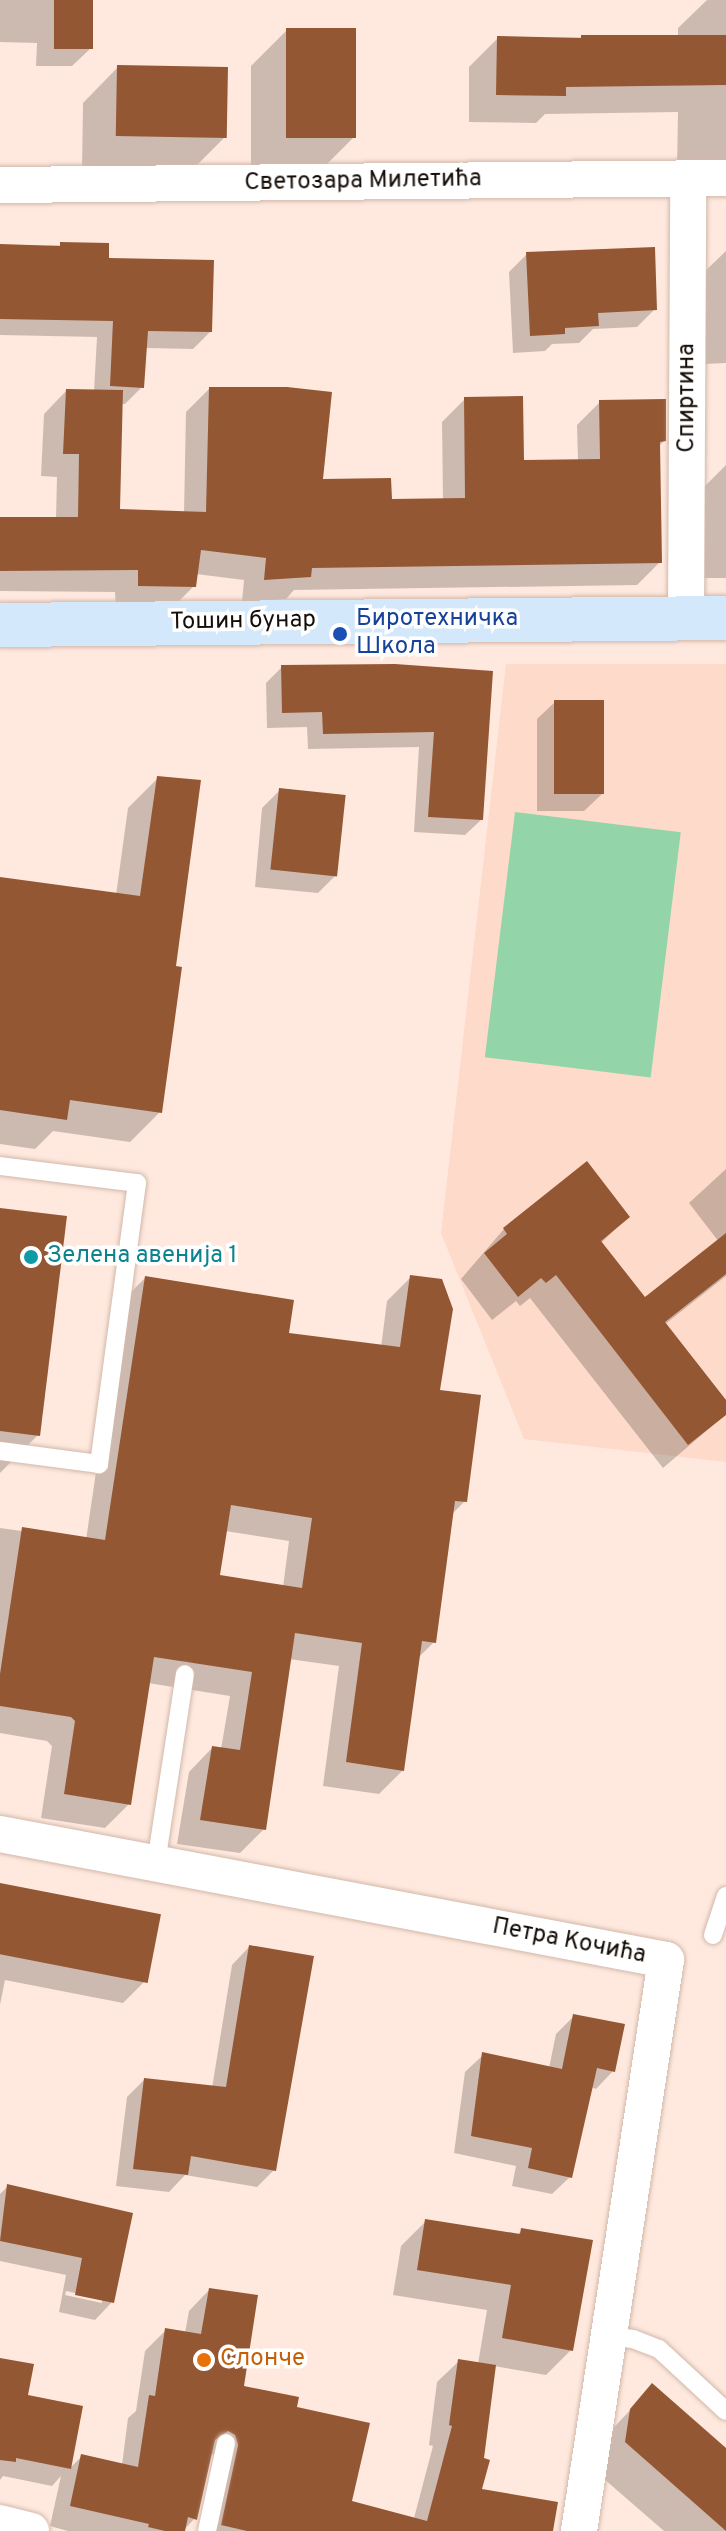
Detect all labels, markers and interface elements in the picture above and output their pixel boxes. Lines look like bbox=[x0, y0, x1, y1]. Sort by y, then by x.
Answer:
street label: Светозара Милетића bbox=[244, 166, 482, 198]
street label: Спиртина bbox=[674, 343, 702, 453]
street label: Тошин бунар bbox=[170, 606, 316, 638]
place label: Биротехничка Школа bbox=[356, 606, 518, 662]
marker: Биротехничка Школа bbox=[331, 625, 349, 643]
place label: Зелена авенија 1 bbox=[47, 1243, 238, 1271]
marker: Зелена авенија 1 bbox=[22, 1248, 40, 1266]
street label: Петра Кочића bbox=[490, 1913, 648, 1971]
place label: Слонче bbox=[220, 2346, 305, 2374]
marker: Слонче bbox=[195, 2351, 213, 2369]

